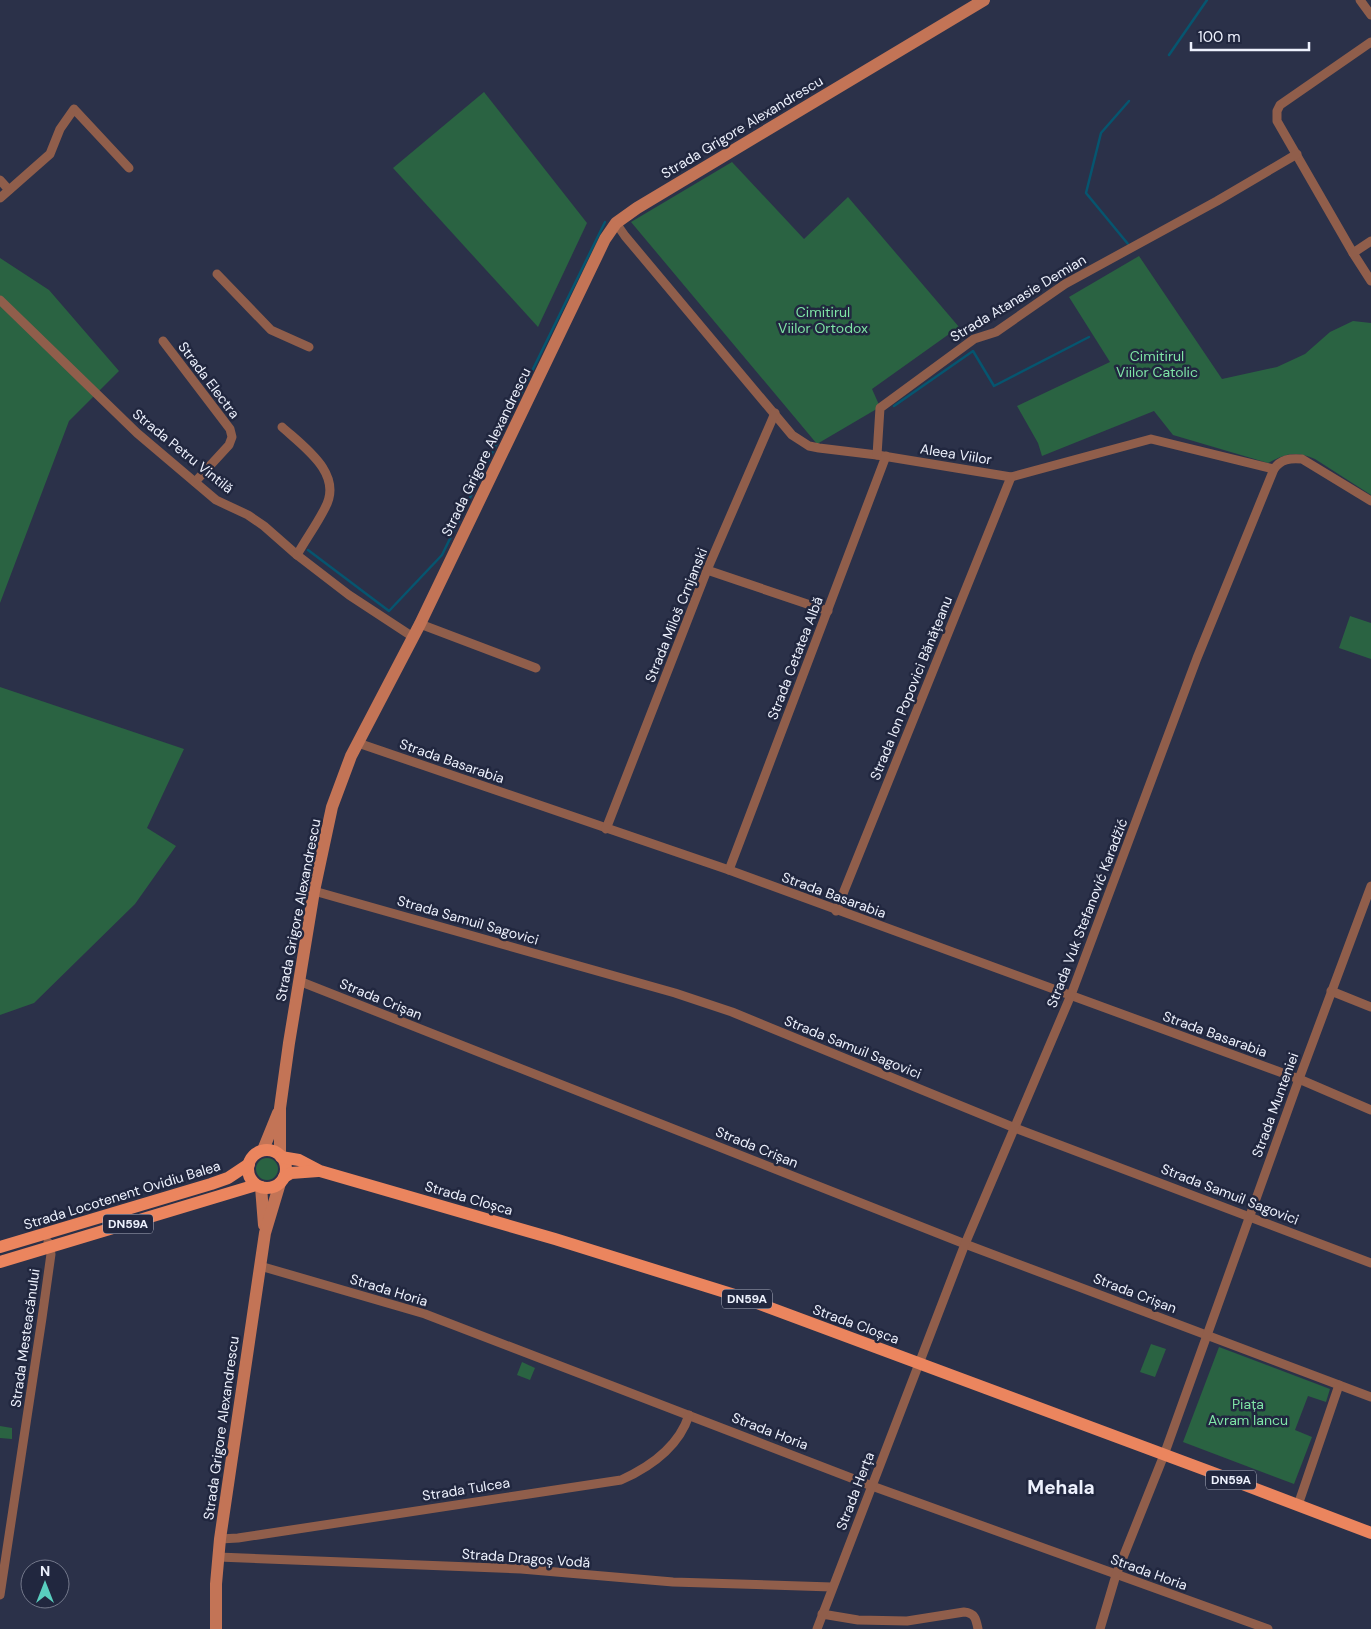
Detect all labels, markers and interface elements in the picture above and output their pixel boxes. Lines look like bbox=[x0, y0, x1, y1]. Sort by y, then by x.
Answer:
scale bar bbox=[1191, 20, 1308, 52]
text: 100 m bbox=[1198, 27, 1241, 47]
street label: Strada Grigore Alexandrescu bbox=[658, 72, 826, 182]
street label: Strada Atanasie Demian bbox=[947, 250, 1089, 346]
park label: Cimitirul Viilor Ortodox bbox=[778, 303, 868, 337]
street label: Strada Electra bbox=[174, 338, 244, 422]
park label: Cimitirul Viilor Catolic bbox=[1116, 347, 1198, 381]
street label: Strada Grigore Alexandrescu bbox=[437, 365, 535, 539]
street label: Strada Petru Vintilă bbox=[129, 405, 237, 497]
street label: Aleea Viilor bbox=[919, 439, 993, 469]
street label: Strada Miloš Crnjanski bbox=[641, 545, 711, 685]
street label: Strada Ion Popovici Bănățeanu bbox=[866, 593, 956, 783]
street label: Strada Cetatea Albă bbox=[763, 594, 827, 722]
street label: Strada Basarabia bbox=[397, 735, 507, 787]
street label: Strada Vuk Stefanović Karadžić bbox=[1043, 816, 1131, 1010]
street label: Strada Grigore Alexandrescu bbox=[271, 817, 325, 1003]
street label: Strada Basarabia bbox=[779, 868, 889, 922]
street label: Strada Samuil Sagovici bbox=[395, 891, 541, 949]
street label: Strada Crișan bbox=[337, 974, 425, 1024]
street label: Strada Basarabia bbox=[1160, 1007, 1270, 1061]
street label: Strada Samuil Sagovici bbox=[782, 1011, 924, 1083]
street label: Strada Munteniei bbox=[1248, 1050, 1302, 1160]
street label: Strada Crișan bbox=[713, 1122, 801, 1172]
street label: Strada Locotenent Ovidiu Balea bbox=[22, 1156, 222, 1234]
street label: Strada Samuil Sagovici bbox=[1158, 1159, 1302, 1229]
street label: Strada Cloșca bbox=[423, 1177, 515, 1219]
road number: DN59A bbox=[103, 1214, 153, 1234]
street label: Strada Mesteacănului bbox=[6, 1267, 44, 1409]
street label: Strada Crișan bbox=[1091, 1269, 1179, 1317]
street label: Strada Horia bbox=[348, 1270, 430, 1310]
road number: DN59A bbox=[722, 1290, 772, 1308]
street label: Strada Cloșca bbox=[810, 1300, 902, 1348]
street label: Strada Grigore Alexandrescu bbox=[199, 1335, 243, 1521]
park label: Piața Avram Iancu bbox=[1208, 1395, 1288, 1429]
street label: Strada Horia bbox=[729, 1408, 811, 1454]
street label: Strada Herța bbox=[832, 1449, 878, 1533]
road number: DN59A bbox=[1206, 1470, 1256, 1490]
street label: Strada Tulcea bbox=[421, 1473, 511, 1505]
district label: Mehala bbox=[1027, 1475, 1095, 1500]
street label: Strada Dragoș Vodă bbox=[461, 1545, 591, 1571]
street label: Strada Horia bbox=[1108, 1550, 1190, 1594]
north arrow bbox=[20, 1559, 70, 1609]
text: N bbox=[40, 1562, 50, 1580]

